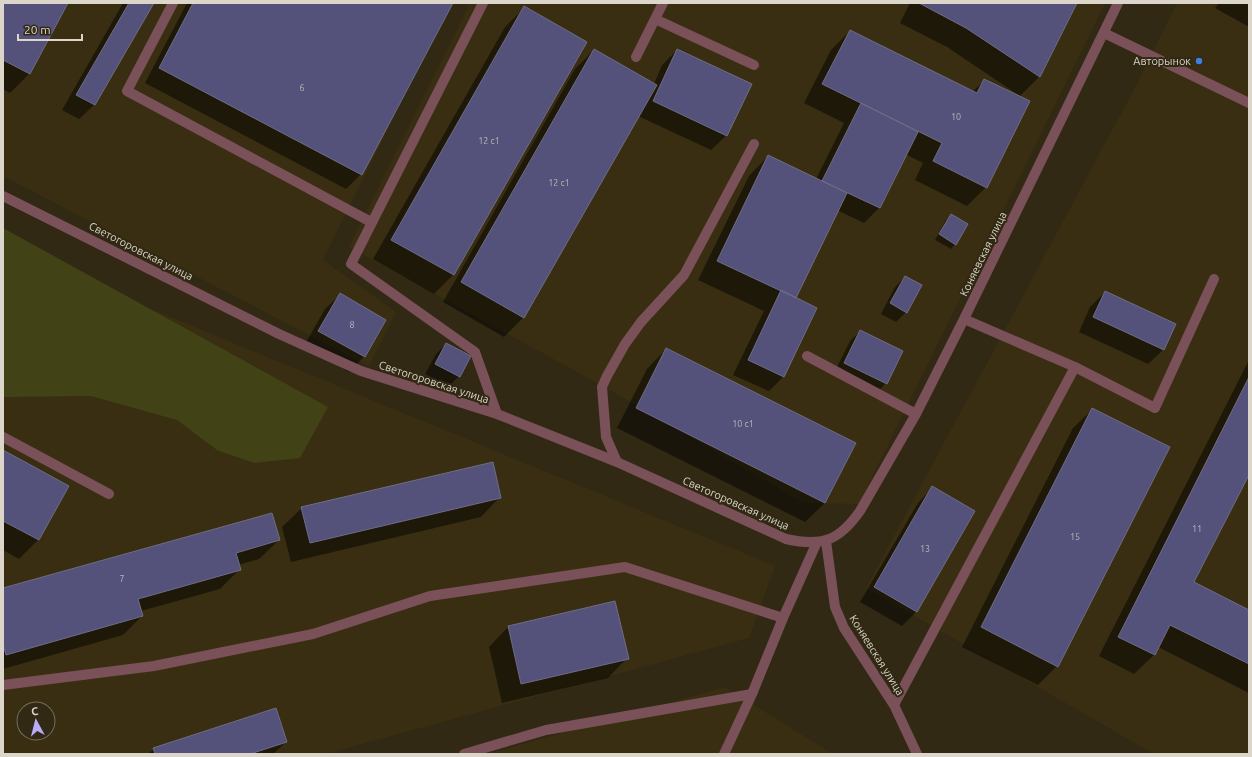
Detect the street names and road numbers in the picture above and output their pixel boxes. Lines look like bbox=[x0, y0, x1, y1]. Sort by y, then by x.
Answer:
street label: Коняевская улица bbox=[957, 210, 1009, 298]
street label: Светогоровская улица bbox=[87, 220, 195, 282]
street label: Светогоровская улица bbox=[377, 359, 491, 405]
street label: Светогоровская улица bbox=[681, 474, 791, 532]
street label: Коняевская улица bbox=[847, 613, 907, 697]

